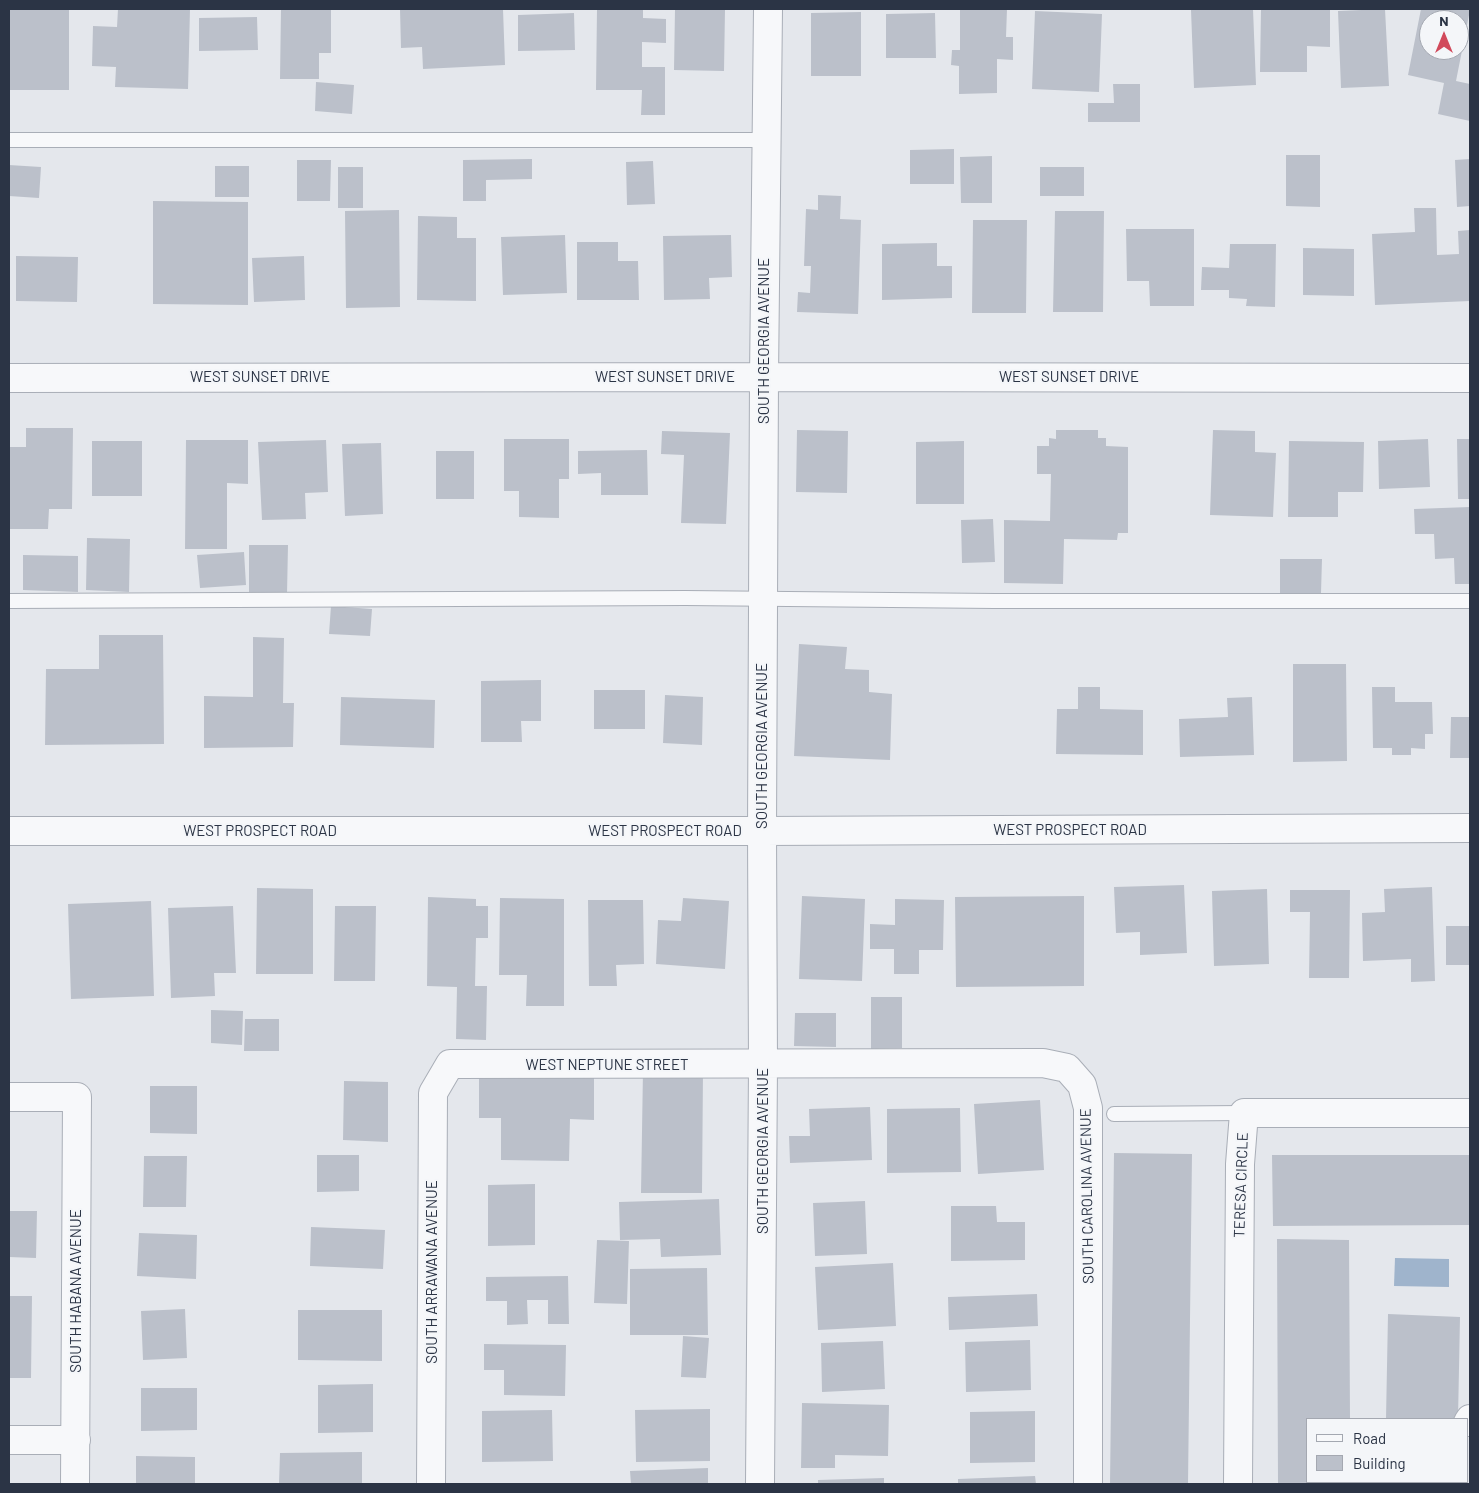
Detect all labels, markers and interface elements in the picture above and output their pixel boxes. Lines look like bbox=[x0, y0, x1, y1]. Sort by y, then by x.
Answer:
north arrow bbox=[1419, 10, 1469, 60]
text: N bbox=[1439, 12, 1449, 29]
street label: SOUTH GEORGIA AVENUE bbox=[755, 258, 773, 424]
street label: WEST SUNSET DRIVE bbox=[190, 368, 330, 386]
street label: WEST SUNSET DRIVE bbox=[595, 368, 735, 386]
street label: WEST SUNSET DRIVE bbox=[999, 368, 1139, 386]
street label: SOUTH GEORGIA AVENUE bbox=[753, 663, 771, 829]
street label: WEST PROSPECT ROAD bbox=[993, 821, 1147, 839]
street label: WEST PROSPECT ROAD bbox=[183, 822, 337, 840]
street label: WEST PROSPECT ROAD bbox=[588, 822, 742, 840]
street label: WEST NEPTUNE STREET bbox=[525, 1056, 689, 1074]
street label: SOUTH GEORGIA AVENUE bbox=[754, 1068, 772, 1234]
street label: SOUTH CAROLINA AVENUE bbox=[1076, 1108, 1098, 1284]
street label: TERESA CIRCLE bbox=[1230, 1132, 1252, 1238]
street label: SOUTH ARRAWANA AVENUE bbox=[423, 1180, 441, 1364]
street label: SOUTH HABANA AVENUE bbox=[67, 1209, 85, 1373]
legend bbox=[1306, 1418, 1469, 1483]
text: Road bbox=[1353, 1429, 1386, 1447]
text: Building bbox=[1353, 1454, 1406, 1472]

